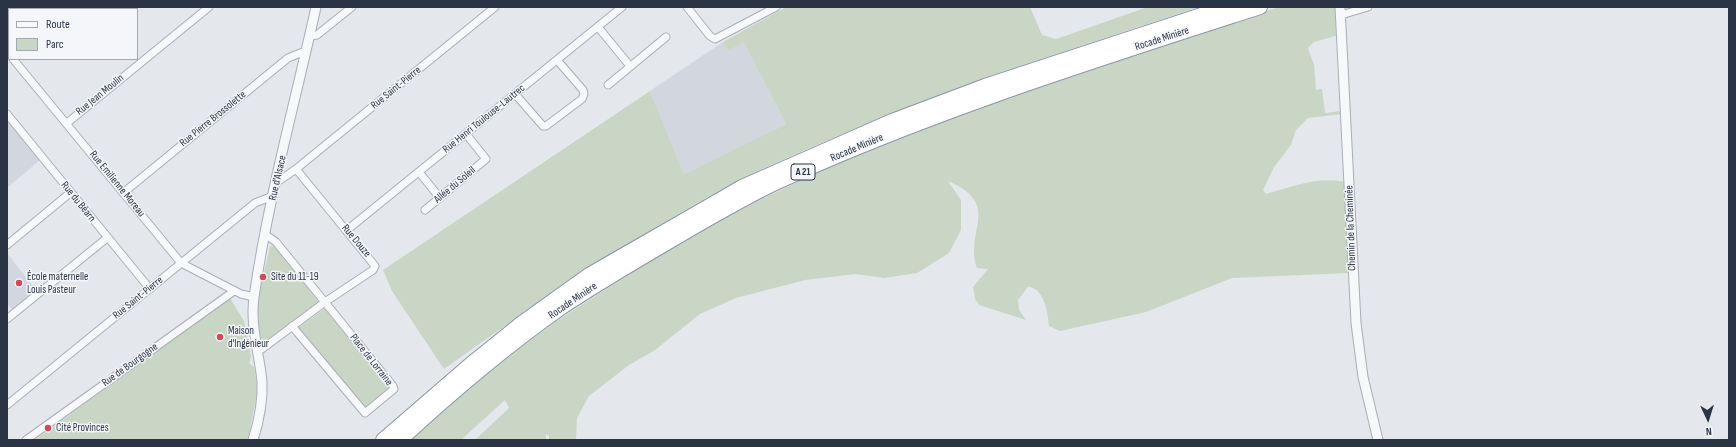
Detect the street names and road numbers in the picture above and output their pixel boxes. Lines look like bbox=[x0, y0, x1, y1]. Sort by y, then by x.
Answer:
street label: Rocade Minière bbox=[1133, 24, 1191, 54]
street label: Rue Saint-Pierre bbox=[368, 64, 424, 112]
street label: Rue Jean Moulin bbox=[73, 72, 127, 118]
street label: Rue Henri Toulouse-Lautrec bbox=[440, 82, 528, 156]
street label: Rue Pierre Brossolette bbox=[177, 88, 249, 150]
street label: Rocade Minière bbox=[829, 131, 885, 165]
street label: Rue Emilienne Moreau bbox=[86, 148, 148, 220]
street label: Rue d'Alsace bbox=[266, 154, 290, 202]
street label: Allée du Soleil bbox=[431, 164, 479, 206]
road number: A 21 bbox=[791, 164, 815, 180]
street label: Rue du Béarn bbox=[58, 179, 98, 225]
street label: Chemin de la Cheminée bbox=[1343, 185, 1359, 271]
street label: Rue Douze bbox=[339, 222, 373, 260]
street label: Rue Saint-Pierre bbox=[110, 274, 166, 322]
street label: Rocade Minière bbox=[546, 280, 600, 322]
street label: Place de Lorraine bbox=[347, 331, 395, 389]
street label: Rue de Bourgogne bbox=[99, 340, 161, 390]

